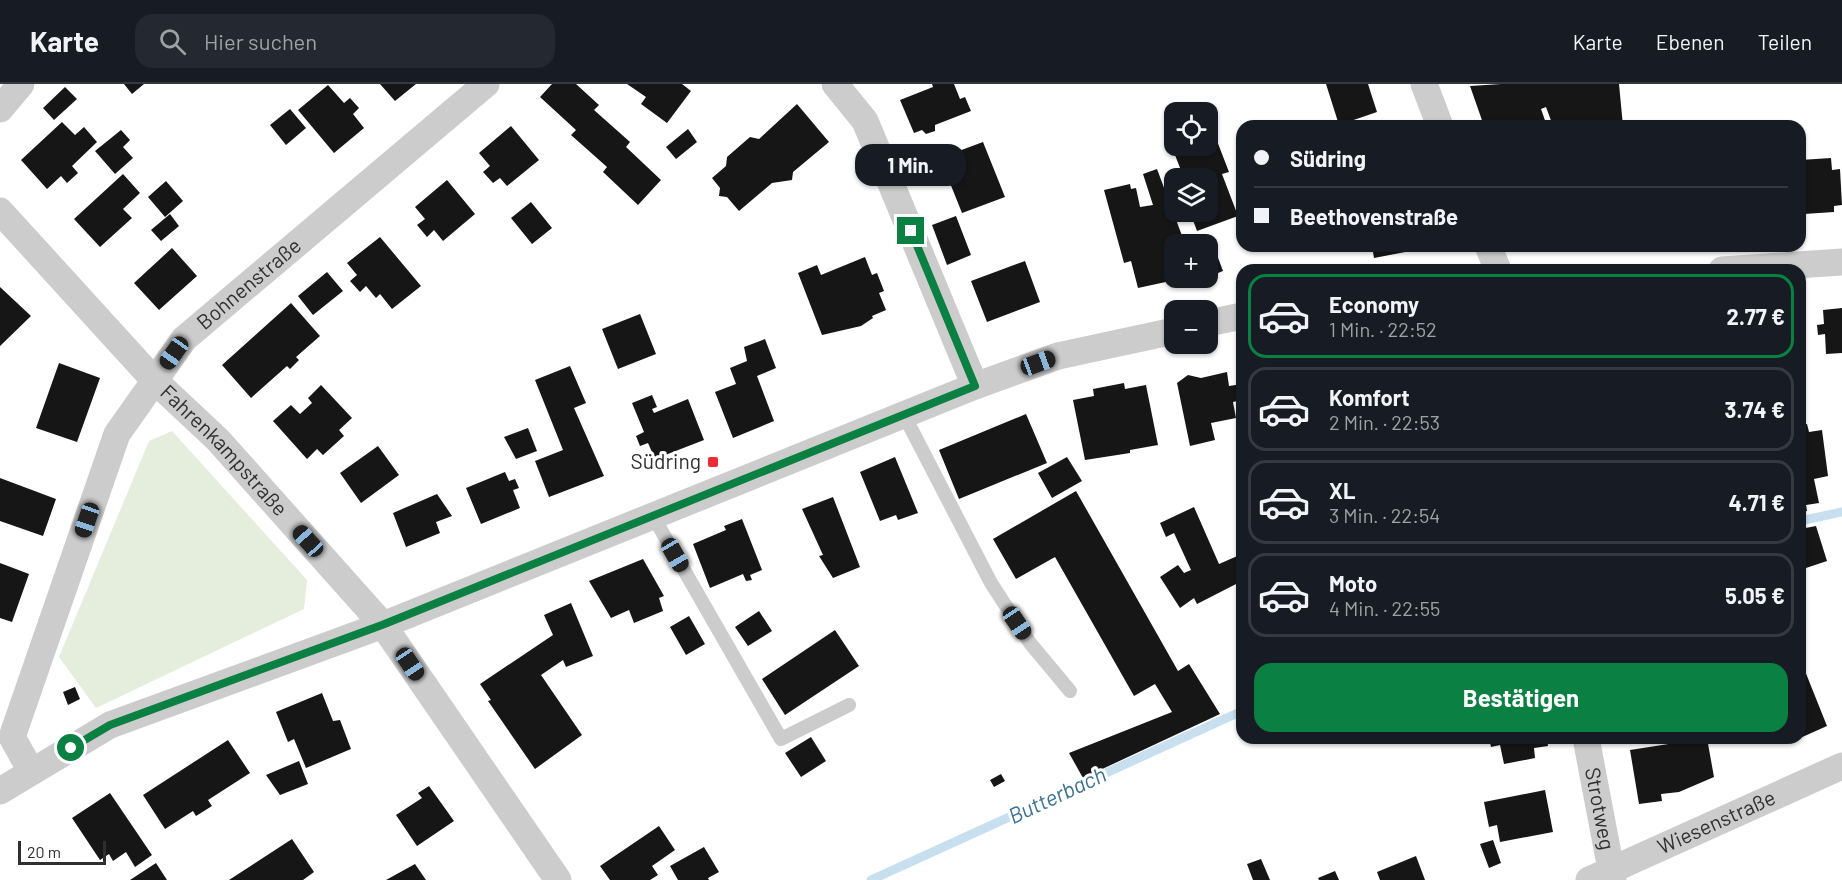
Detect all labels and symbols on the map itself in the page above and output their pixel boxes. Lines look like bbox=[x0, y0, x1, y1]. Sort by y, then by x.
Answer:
callout: 1 Min. bbox=[856, 144, 966, 186]
route end bbox=[897, 217, 924, 244]
street label: Bohnenstraße bbox=[191, 232, 305, 334]
car bbox=[156, 333, 192, 373]
car bbox=[1018, 348, 1058, 378]
street label: Fahrenkampstraße bbox=[156, 379, 294, 520]
place label: Südring bbox=[630, 448, 701, 473]
marker: Südring bbox=[706, 455, 720, 469]
car bbox=[73, 500, 101, 540]
car bbox=[289, 522, 327, 560]
car bbox=[658, 535, 692, 575]
car bbox=[999, 603, 1035, 643]
car bbox=[392, 644, 428, 684]
route start bbox=[57, 734, 84, 761]
water label: Butterbach bbox=[1004, 760, 1110, 828]
street label: Strotweg bbox=[1581, 765, 1621, 852]
street label: Wiesenstraße bbox=[1653, 784, 1779, 858]
scale bar bbox=[18, 838, 106, 866]

